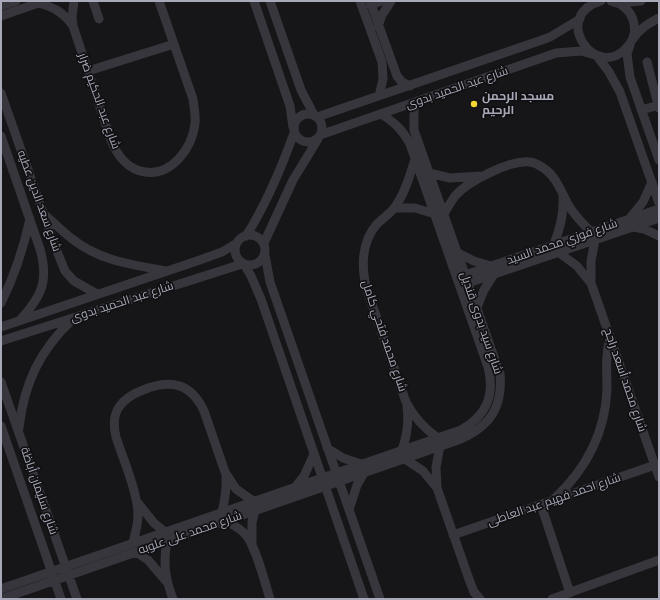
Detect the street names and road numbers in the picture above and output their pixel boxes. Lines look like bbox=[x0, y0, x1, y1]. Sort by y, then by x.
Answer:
street label: شارع عبد الحكيم ضرار bbox=[75, 51, 123, 151]
street label: شارع عبد الحميد بدوى bbox=[404, 64, 510, 112]
street label: شارع سعد الدين عطيه bbox=[14, 148, 64, 254]
street label: شارع فوزي محمد السيد bbox=[505, 216, 619, 268]
street label: شارع سيد بدوى قنديل bbox=[457, 270, 505, 376]
street label: شارع محمد فتحي كامل bbox=[358, 278, 410, 394]
street label: شارع عبد الحميد بدوى bbox=[69, 279, 175, 325]
street label: شارع محمد أسعد راجح bbox=[600, 326, 650, 434]
street label: شارع سليمان أباظة bbox=[17, 445, 61, 537]
street label: شارع احمد فهيم عبد العاطى bbox=[486, 470, 622, 530]
street label: شارع محمد على علوبه bbox=[136, 508, 244, 558]

